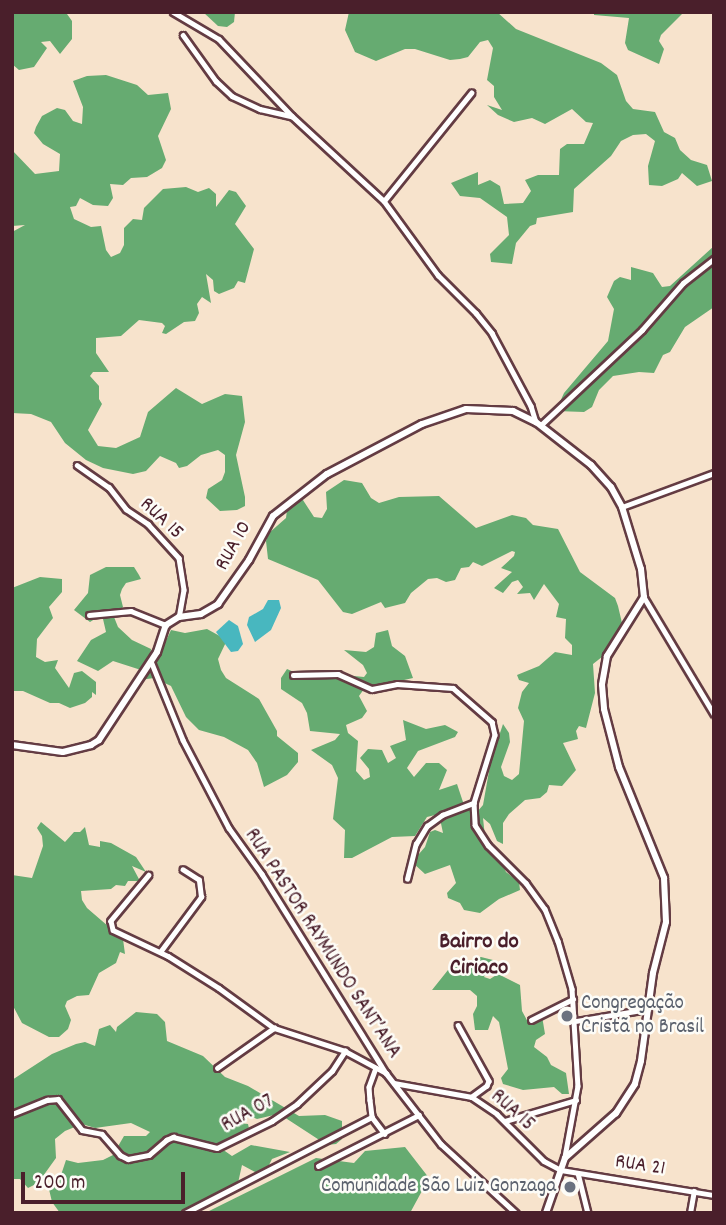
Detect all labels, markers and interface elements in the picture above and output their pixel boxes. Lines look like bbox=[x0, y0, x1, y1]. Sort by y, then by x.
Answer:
street label: RUA 15 bbox=[134, 492, 188, 546]
street label: RUA 10 bbox=[210, 517, 258, 575]
street label: RUA PASTOR RAYMUNDO SANT’ANA bbox=[238, 824, 406, 1064]
district label: Bairro do Ciriaco bbox=[439, 929, 519, 983]
place label: Congregação Cristã no Brasil bbox=[581, 991, 704, 1041]
marker: Congregação Cristã no Brasil bbox=[559, 1008, 575, 1024]
street label: RUA 15 bbox=[485, 1085, 539, 1137]
street label: RUA 07 bbox=[217, 1089, 279, 1139]
street label: RUA 21 bbox=[613, 1150, 667, 1182]
scale bar bbox=[24, 1158, 189, 1202]
text: 200 m bbox=[34, 1169, 85, 1199]
place label: Comunidade São Luiz Gonzaga bbox=[321, 1174, 556, 1200]
marker: Comunidade São Luiz Gonzaga bbox=[562, 1179, 578, 1195]

